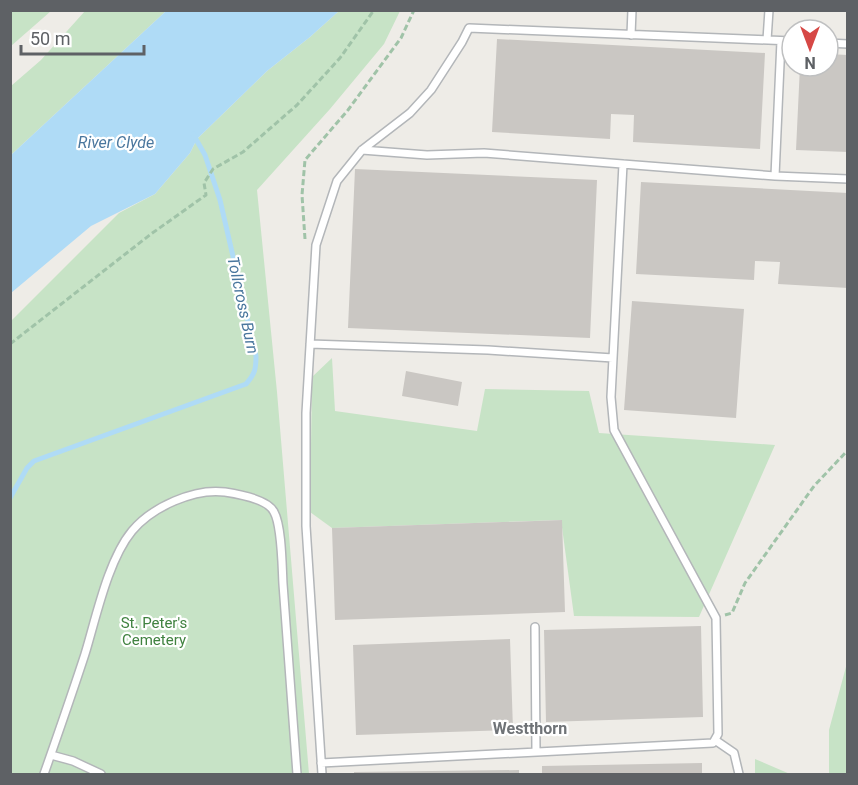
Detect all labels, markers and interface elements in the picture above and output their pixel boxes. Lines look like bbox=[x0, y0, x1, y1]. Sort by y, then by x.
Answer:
scale bar bbox=[21, 18, 144, 56]
north arrow bbox=[780, 18, 840, 78]
text: 50 m bbox=[30, 28, 70, 49]
text: N bbox=[804, 53, 816, 72]
water label: River Clyde bbox=[78, 133, 154, 152]
water label: Tollcross Burn bbox=[223, 255, 263, 355]
park label: St. Peter's Cemetery bbox=[121, 614, 187, 649]
district label: Westthorn bbox=[493, 719, 567, 738]

